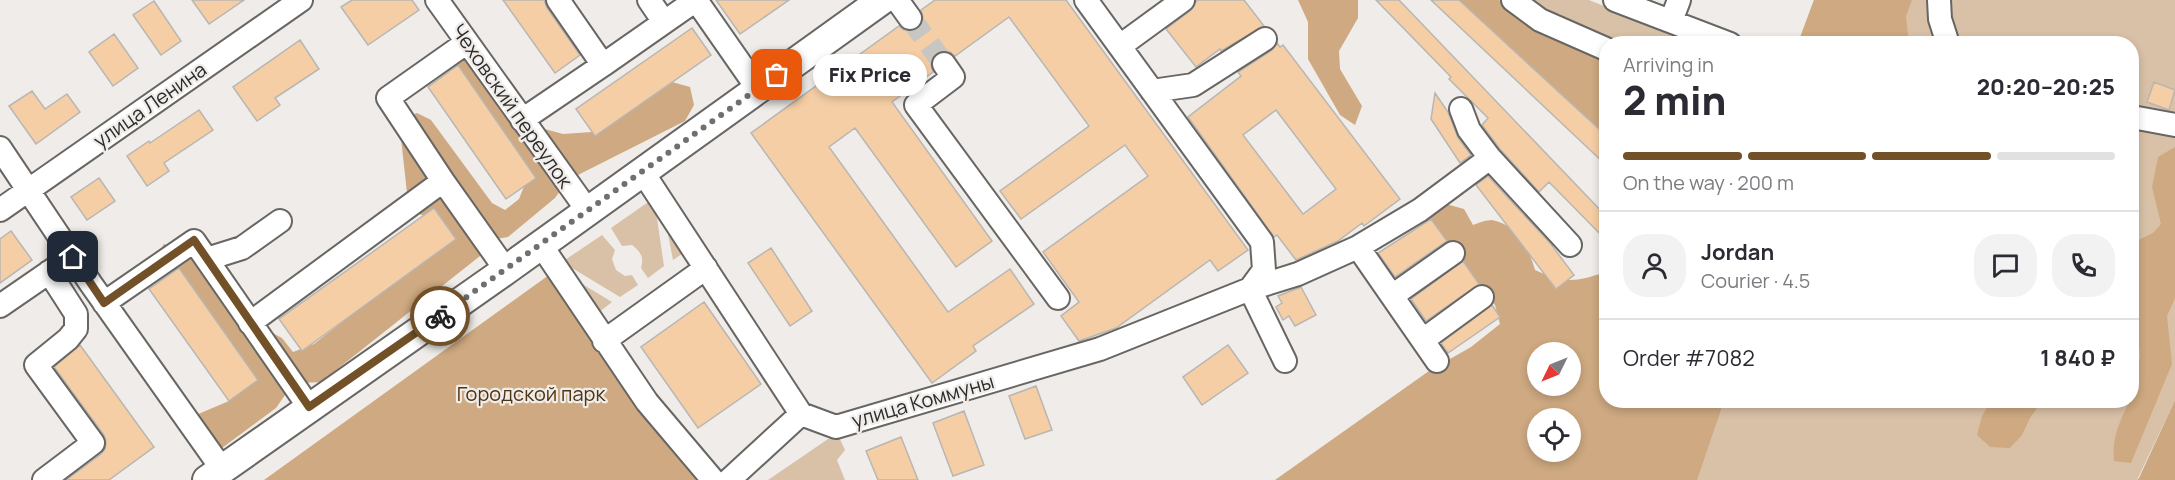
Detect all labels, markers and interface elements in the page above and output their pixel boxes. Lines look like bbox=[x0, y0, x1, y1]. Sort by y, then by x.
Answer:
street label: Чеховский переулок bbox=[446, 18, 580, 194]
pin bbox=[751, 49, 802, 100]
text: Arriving in bbox=[1623, 51, 1714, 78]
callout: Fix Price bbox=[813, 54, 927, 96]
street label: улица Ленина bbox=[88, 56, 212, 154]
icon: bag bbox=[760, 58, 793, 91]
text: Fix Price bbox=[829, 61, 911, 88]
text: 20:20–20:25 bbox=[1977, 72, 2115, 102]
text: 2 min bbox=[1623, 73, 1726, 127]
text: On the way · 200 m bbox=[1623, 169, 1794, 196]
pin bbox=[47, 231, 98, 282]
button: person bbox=[1623, 234, 1686, 297]
button: chat bbox=[1974, 234, 2037, 297]
button: phone bbox=[2052, 234, 2115, 297]
text: Jordan bbox=[1701, 237, 1774, 267]
icon: home bbox=[56, 240, 89, 273]
text: Courier · 4.5 bbox=[1701, 267, 1810, 294]
courier bbox=[410, 286, 470, 346]
icon: bike bbox=[424, 300, 457, 333]
north arrow bbox=[1527, 342, 1581, 396]
map controls bbox=[1527, 342, 1581, 462]
text: Order #7082 bbox=[1623, 343, 1755, 373]
text: 1 840 ₽ bbox=[2040, 343, 2115, 373]
street label: улица Коммуны bbox=[849, 367, 997, 434]
park label: Городской парк bbox=[457, 380, 606, 407]
button: locate bbox=[1527, 408, 1581, 462]

